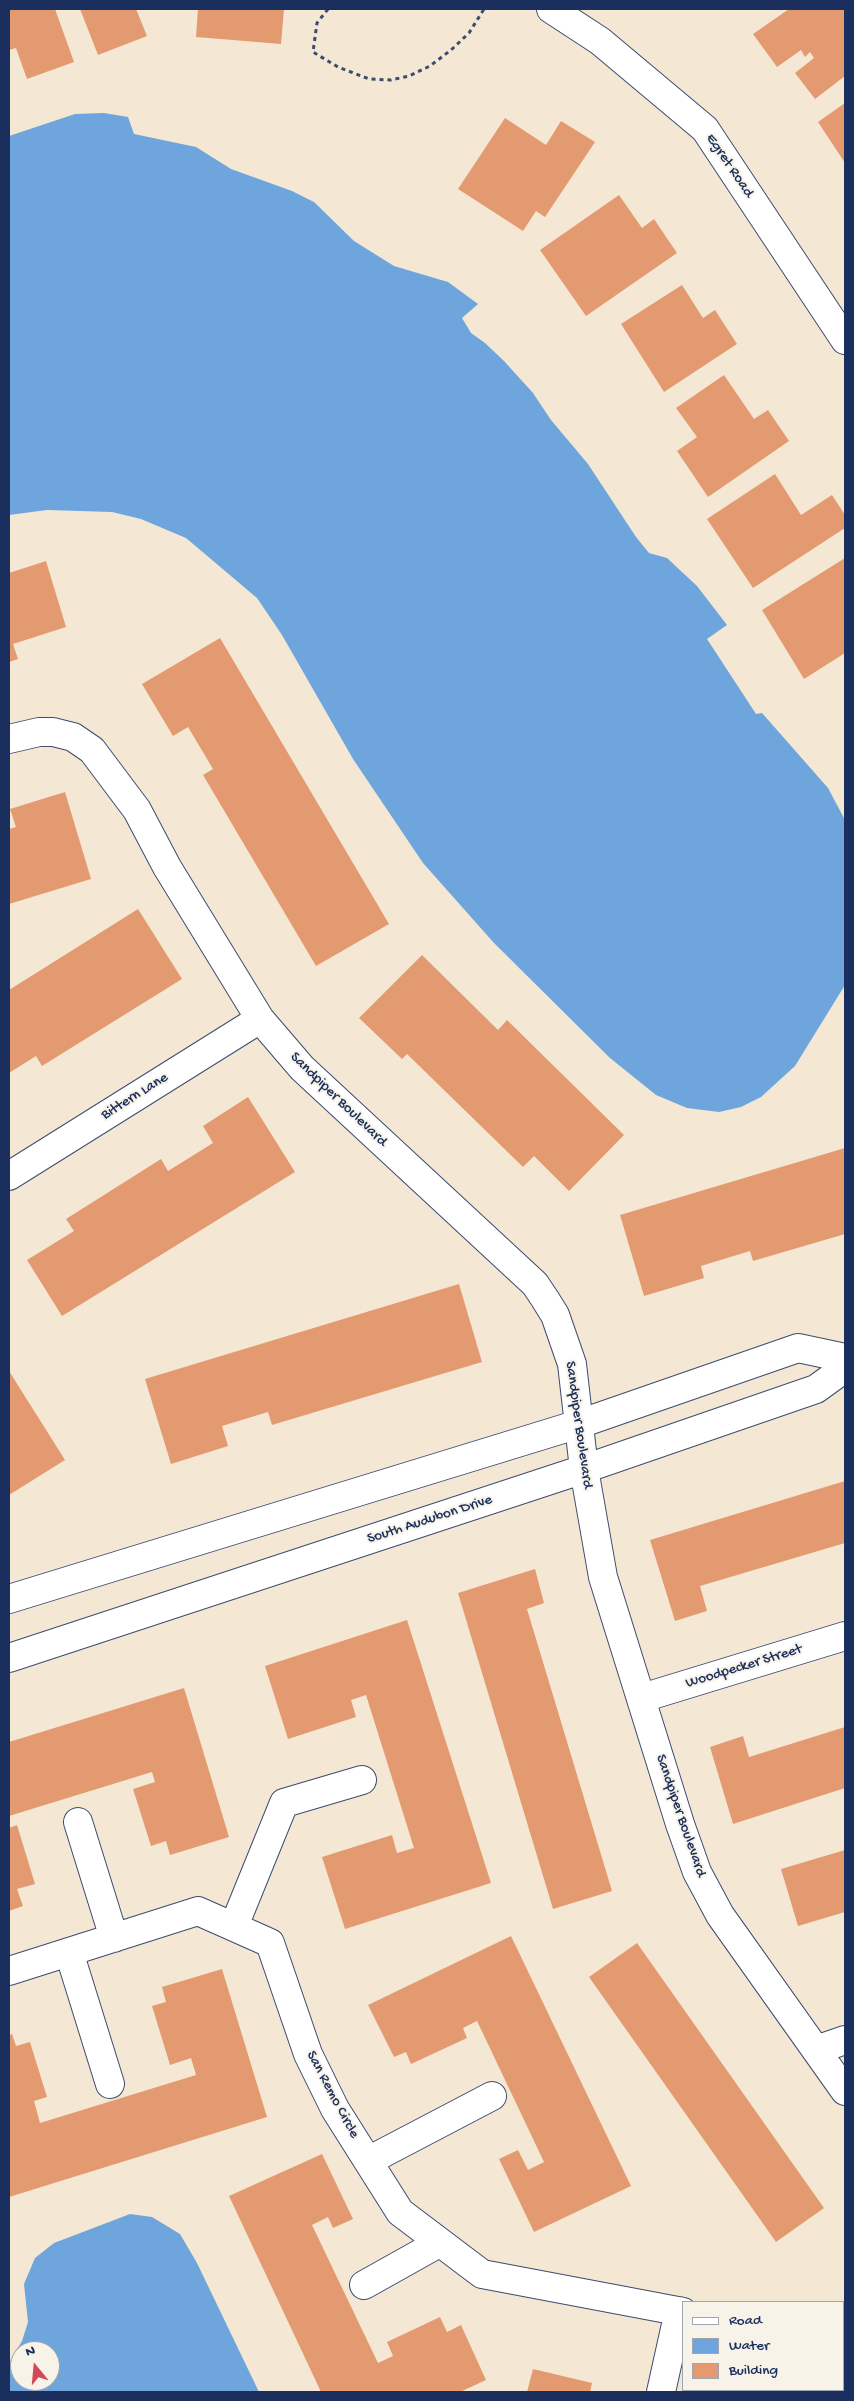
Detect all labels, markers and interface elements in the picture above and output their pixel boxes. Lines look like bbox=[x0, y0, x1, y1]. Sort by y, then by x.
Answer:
street label: Egret Road bbox=[701, 131, 757, 201]
street label: Sandpiper Boulevard bbox=[286, 1049, 390, 1151]
street label: Bittern Lane bbox=[98, 1069, 172, 1125]
street label: Sandpiper Boulevard bbox=[560, 1360, 596, 1490]
street label: South Audubon Drive bbox=[365, 1491, 495, 1549]
street label: Woodpecker Street bbox=[684, 1641, 804, 1693]
street label: Sandpiper Boulevard bbox=[651, 1752, 709, 1880]
street label: San Remo Circle bbox=[301, 2048, 363, 2142]
legend bbox=[682, 2301, 844, 2391]
text: Road bbox=[729, 2312, 762, 2330]
text: Water bbox=[729, 2337, 769, 2355]
north arrow bbox=[10, 2341, 60, 2391]
text: N bbox=[24, 2343, 38, 2362]
text: Building bbox=[729, 2362, 778, 2380]

